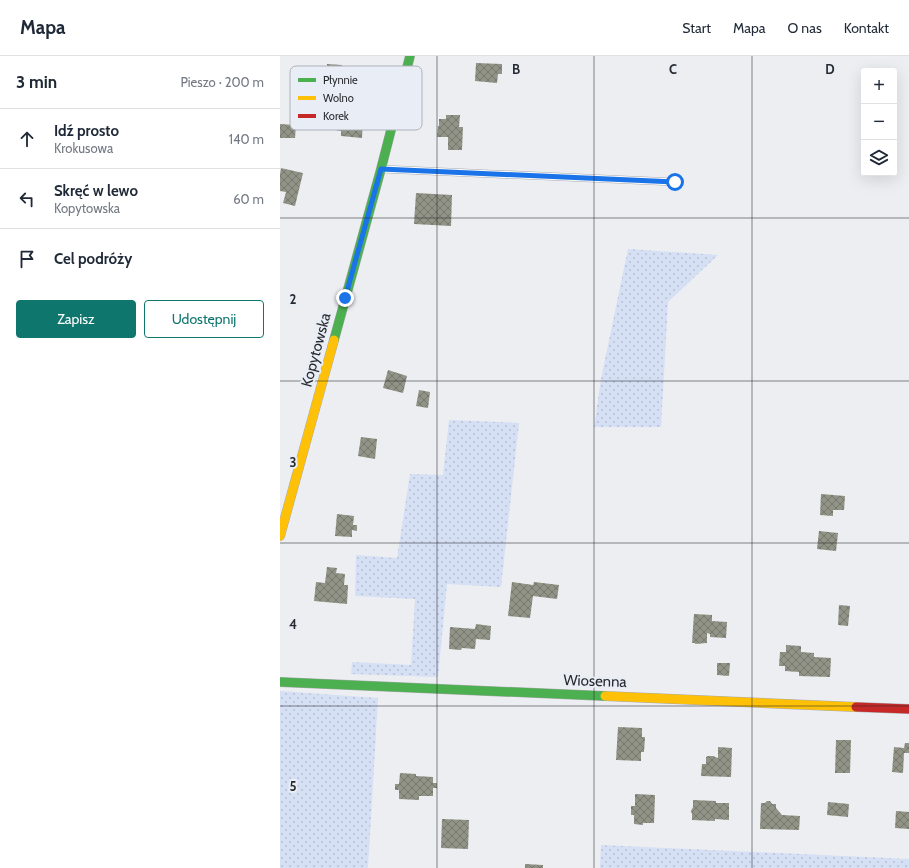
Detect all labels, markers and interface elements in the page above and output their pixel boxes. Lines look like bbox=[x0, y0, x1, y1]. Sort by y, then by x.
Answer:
text: Mapa bbox=[20, 16, 66, 39]
text: Start bbox=[682, 19, 711, 37]
text: Mapa bbox=[733, 19, 765, 37]
text: O nas bbox=[787, 19, 822, 37]
text: Kontakt bbox=[844, 19, 889, 37]
text: B bbox=[512, 61, 520, 77]
text: C bbox=[669, 61, 677, 77]
text: D bbox=[825, 61, 835, 77]
legend bbox=[290, 66, 422, 130]
map controls bbox=[861, 68, 897, 176]
button: + bbox=[861, 68, 897, 104]
text: 3 min bbox=[16, 72, 57, 92]
text: Płynnie bbox=[323, 73, 358, 87]
text: Pieszo · 200 m bbox=[180, 74, 264, 90]
text: Wolno bbox=[323, 91, 354, 105]
button: − bbox=[861, 104, 897, 140]
text: Korek bbox=[323, 109, 349, 123]
text: Idź prosto bbox=[54, 122, 119, 140]
icon: ahead bbox=[16, 128, 38, 150]
text: 140 m bbox=[229, 131, 264, 147]
text: Krokusowa bbox=[54, 140, 113, 156]
button: layers bbox=[861, 140, 897, 176]
route start bbox=[666, 173, 684, 191]
text: Skręć w lewo bbox=[54, 182, 138, 200]
icon: left bbox=[16, 188, 38, 210]
text: 60 m bbox=[233, 191, 264, 207]
text: Kopytowska bbox=[54, 200, 120, 216]
icon: arrive bbox=[16, 248, 38, 270]
text: Cel podróży bbox=[54, 250, 132, 268]
route end bbox=[336, 289, 354, 307]
text: 2 bbox=[290, 291, 297, 307]
button: Zapisz bbox=[16, 300, 136, 338]
button: Udostępnij bbox=[144, 300, 264, 338]
street label: Kopytowska bbox=[297, 310, 335, 389]
text: 3 bbox=[289, 454, 297, 470]
text: 4 bbox=[289, 616, 297, 632]
street label: Wiosenna bbox=[563, 671, 628, 691]
text: 5 bbox=[290, 778, 297, 794]

